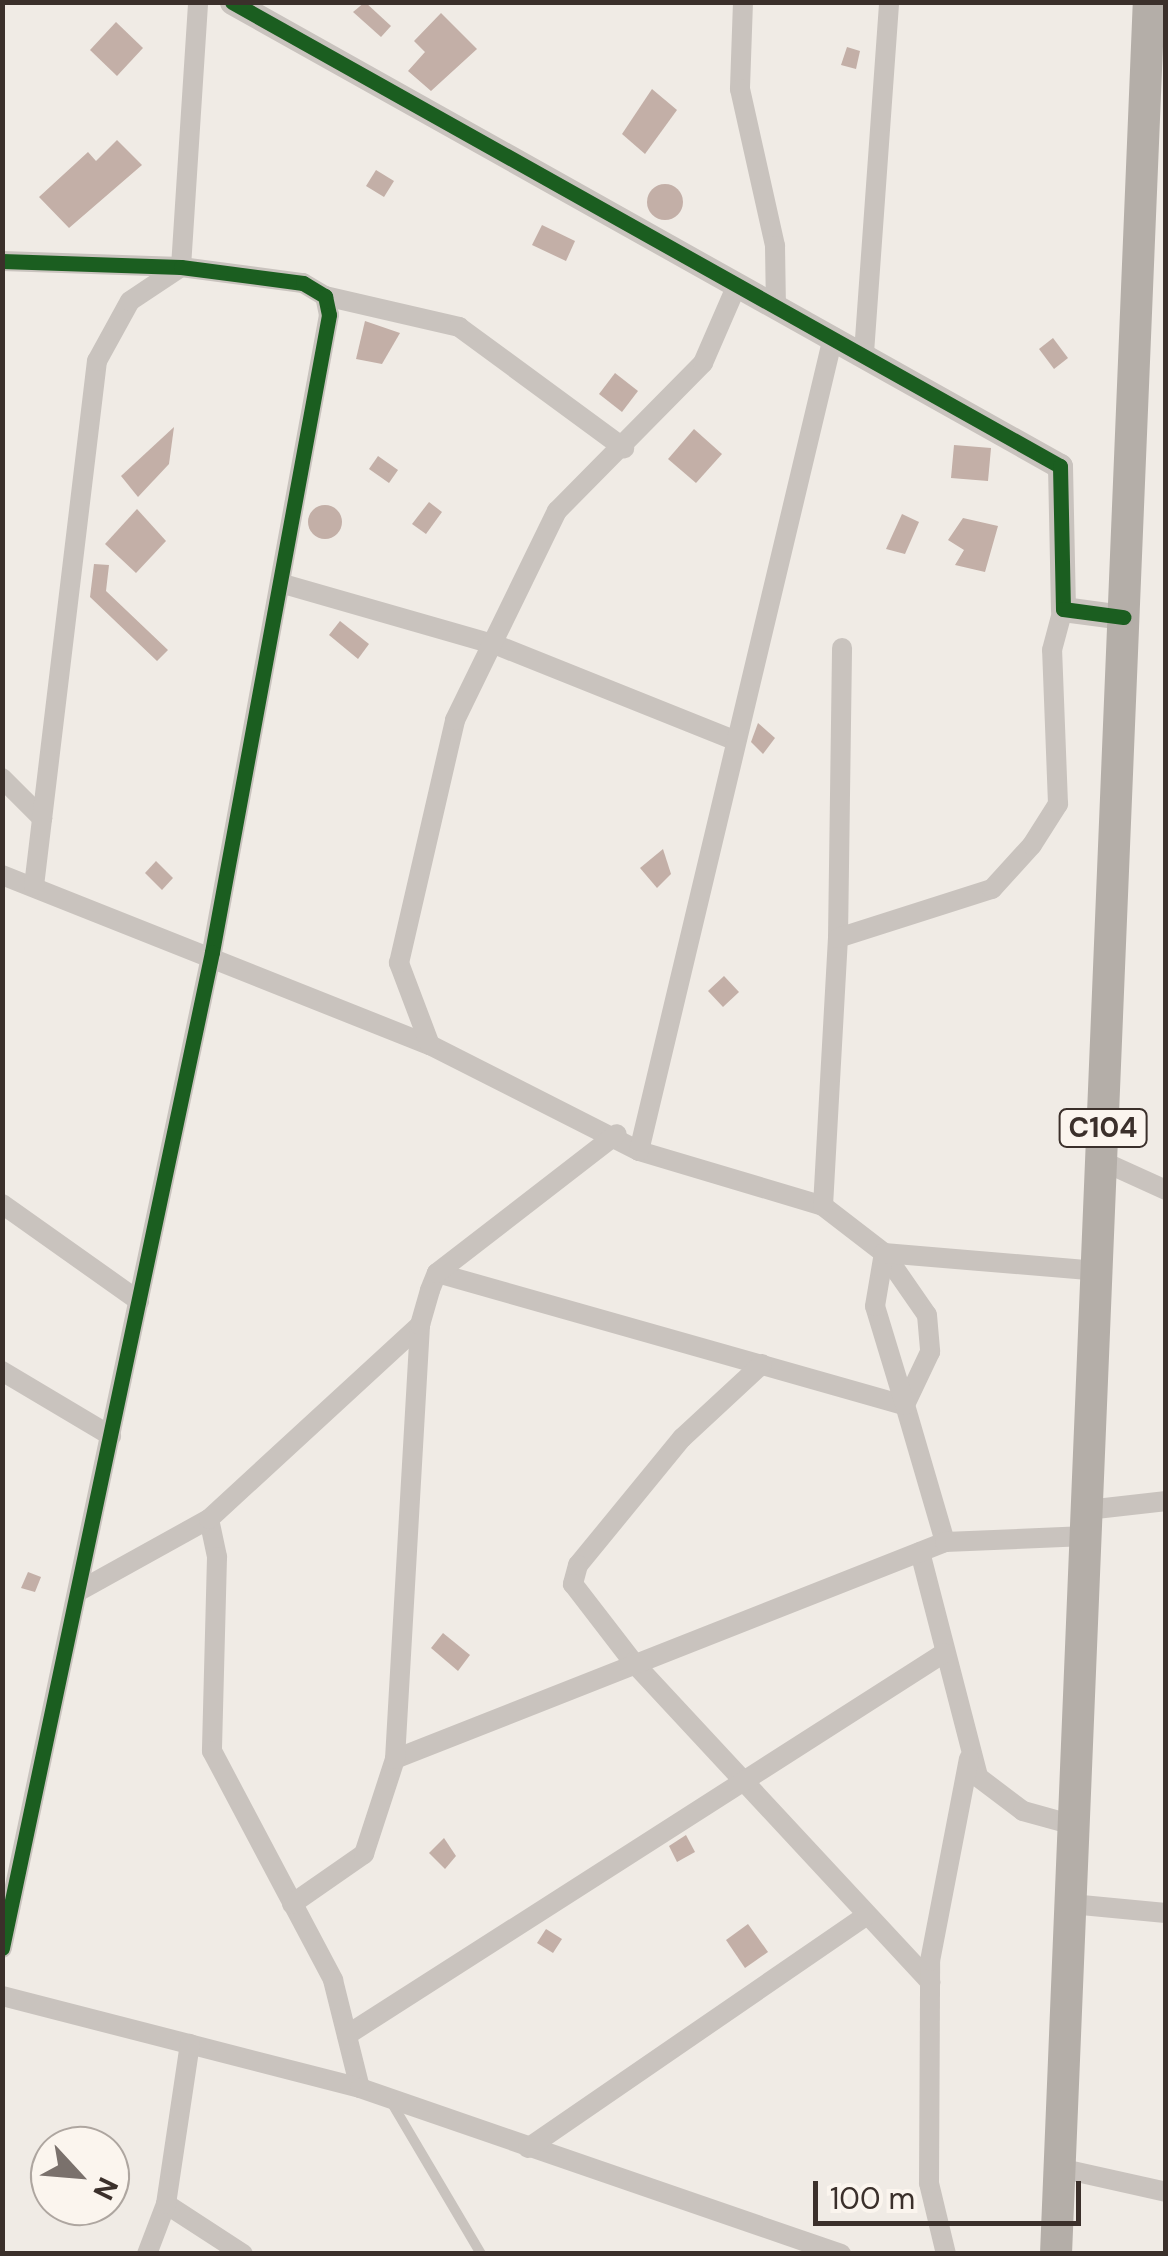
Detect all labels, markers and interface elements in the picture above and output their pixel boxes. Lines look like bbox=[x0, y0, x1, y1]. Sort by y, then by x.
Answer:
road number: C104 bbox=[1058, 1105, 1148, 1151]
north arrow bbox=[30, 2126, 130, 2226]
scale bar bbox=[818, 2161, 1086, 2223]
text: N bbox=[85, 2171, 127, 2206]
text: 100 m bbox=[830, 2179, 915, 2218]

